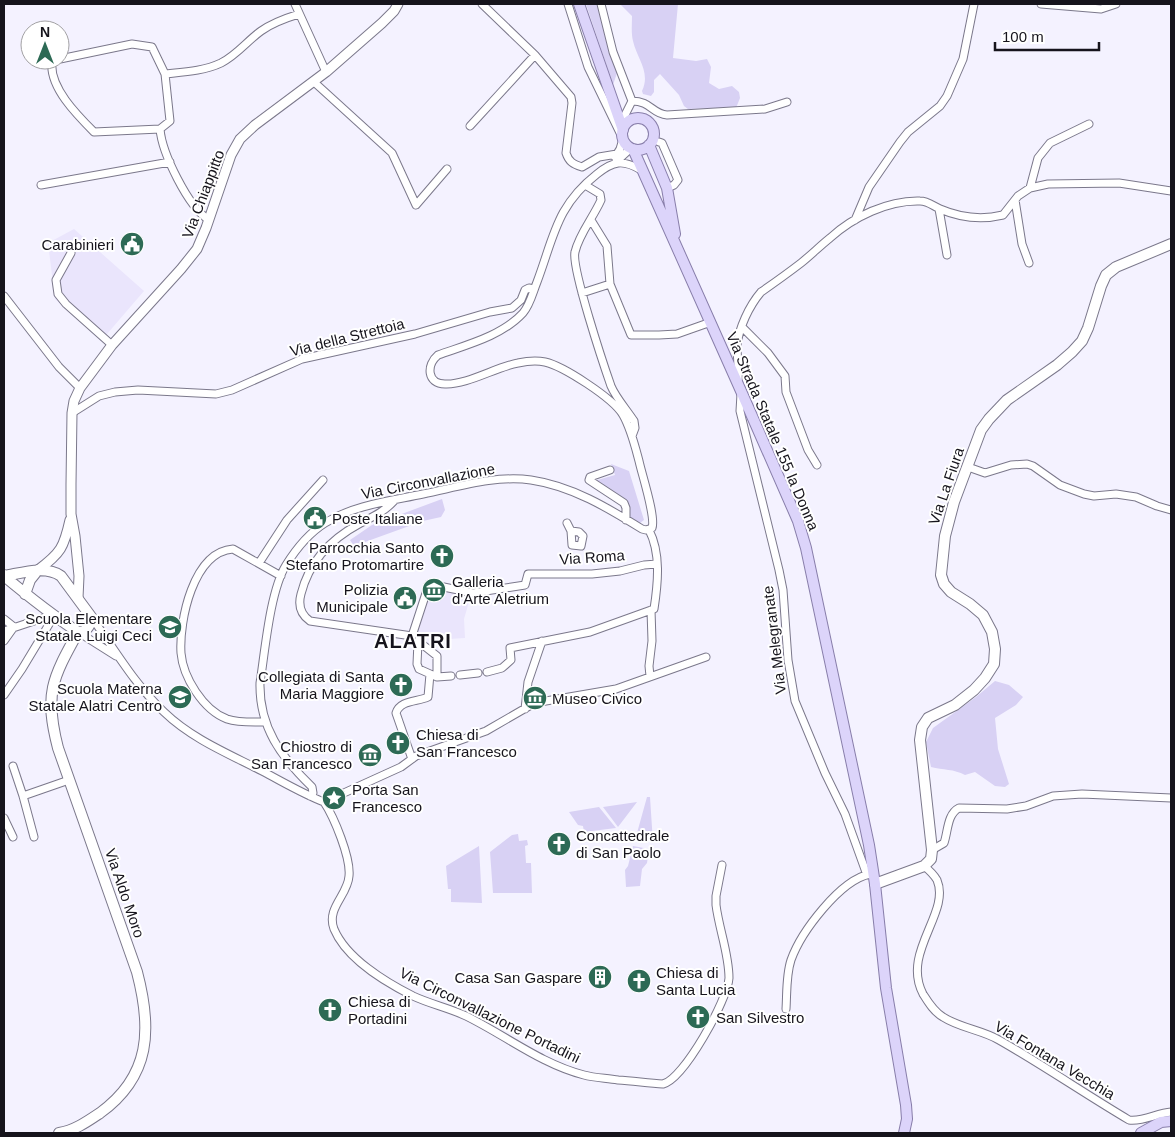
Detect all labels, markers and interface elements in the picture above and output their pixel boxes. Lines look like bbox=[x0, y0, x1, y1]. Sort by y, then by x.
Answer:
north arrow bbox=[20, 20, 70, 70]
scale bar bbox=[995, 20, 1099, 52]
text: N bbox=[40, 24, 50, 40]
text: 100 m bbox=[1002, 28, 1044, 45]
street label: Via Chiappitto bbox=[178, 147, 228, 241]
public building icon: Carabinieri bbox=[119, 231, 145, 257]
place label: Carabinieri bbox=[41, 236, 114, 253]
street label: Via della Strettoia bbox=[288, 314, 407, 359]
street label: Via Strada Statale 155 la Donna bbox=[723, 329, 823, 533]
street label: Via La Fiura bbox=[925, 445, 967, 527]
street label: Via Circonvallazione bbox=[360, 460, 496, 502]
public building icon: Poste Italiane bbox=[302, 505, 328, 531]
place label: Poste Italiane bbox=[332, 510, 423, 527]
place label: Parrocchia Santo Stefano Protomartire bbox=[286, 539, 424, 573]
church icon: Parrocchia Santo Stefano Protomartire bbox=[429, 543, 455, 569]
street label: Via Roma bbox=[559, 546, 626, 568]
place label: Galleria d'Arte Aletrium bbox=[452, 573, 549, 607]
museum icon: Galleria d'Arte Aletrium bbox=[421, 577, 447, 603]
place label: Polizia Municipale bbox=[316, 581, 389, 615]
public building icon: Polizia Municipale bbox=[392, 585, 418, 611]
street label: Via Melegranate bbox=[759, 585, 789, 695]
place label: Scuola Elementare Statale Luigi Ceci bbox=[25, 610, 152, 644]
school or university icon: Scuola Elementare Statale Luigi Ceci bbox=[157, 614, 183, 640]
district label: ALATRI bbox=[374, 630, 452, 652]
place label: Collegiata di Santa Maria Maggiore bbox=[258, 668, 385, 702]
church icon: Collegiata di Santa Maria Maggiore bbox=[388, 672, 414, 698]
place label: Scuola Materna Statale Alatri Centro bbox=[29, 680, 163, 714]
school or university icon: Scuola Materna Statale Alatri Centro bbox=[167, 684, 193, 710]
museum icon: Museo Civico bbox=[522, 685, 548, 711]
place label: Museo Civico bbox=[552, 690, 642, 707]
place label: Chiesa di San Francesco bbox=[416, 726, 517, 760]
church icon: Chiesa di San Francesco bbox=[385, 730, 411, 756]
place label: Chiostro di San Francesco bbox=[251, 738, 352, 772]
museum icon: Chiostro di San Francesco bbox=[357, 742, 383, 768]
place label: Porta San Francesco bbox=[352, 781, 422, 815]
place icon: Porta San Francesco bbox=[321, 785, 347, 811]
place label: Concattedrale di San Paolo bbox=[576, 827, 669, 861]
church icon: Concattedrale di San Paolo bbox=[546, 831, 572, 857]
street label: Via Aldo Moro bbox=[102, 846, 148, 940]
street label: Via Circonvallazione Portadini bbox=[397, 964, 583, 1066]
building icon: Casa San Gaspare bbox=[587, 964, 613, 990]
place label: Chiesa di Santa Lucia bbox=[656, 964, 736, 998]
church icon: Chiesa di Santa Lucia bbox=[626, 968, 652, 994]
place label: Casa San Gaspare bbox=[454, 969, 582, 986]
place label: Chiesa di Portadini bbox=[348, 993, 411, 1027]
church icon: Chiesa di Portadini bbox=[317, 997, 343, 1023]
church icon: San Silvestro bbox=[685, 1004, 711, 1030]
place label: San Silvestro bbox=[716, 1009, 804, 1026]
street label: Via Fontana Vecchia bbox=[992, 1017, 1119, 1103]

